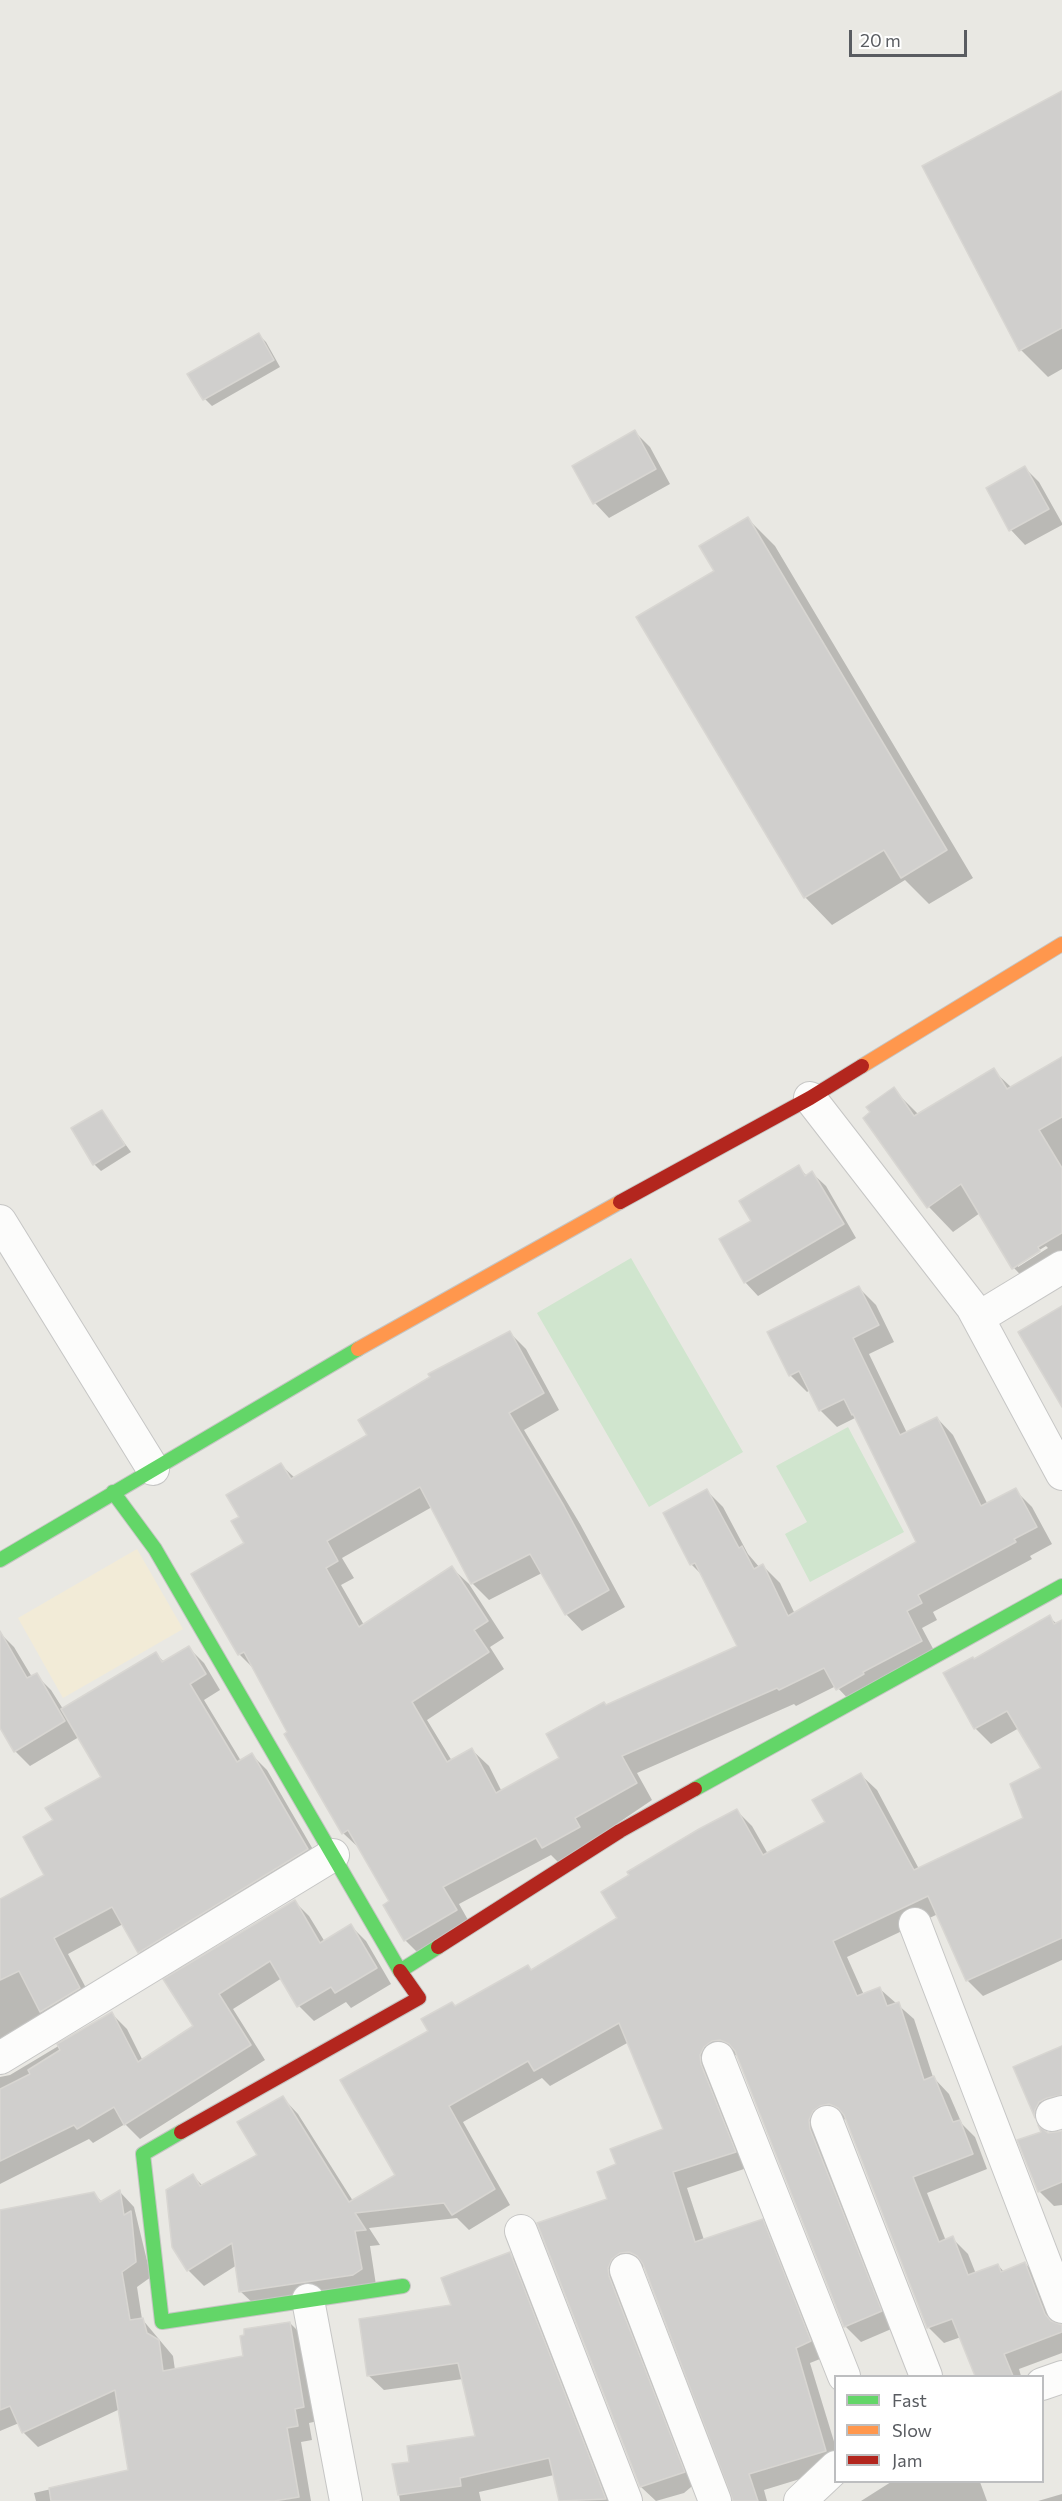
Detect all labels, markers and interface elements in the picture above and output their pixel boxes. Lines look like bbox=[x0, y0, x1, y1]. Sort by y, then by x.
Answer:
scale bar bbox=[852, 18, 970, 56]
text: 20 m bbox=[860, 29, 901, 51]
legend bbox=[834, 2375, 1044, 2483]
text: Fast bbox=[892, 2389, 927, 2411]
text: Slow bbox=[892, 2419, 932, 2441]
text: Jam bbox=[892, 2449, 922, 2471]

